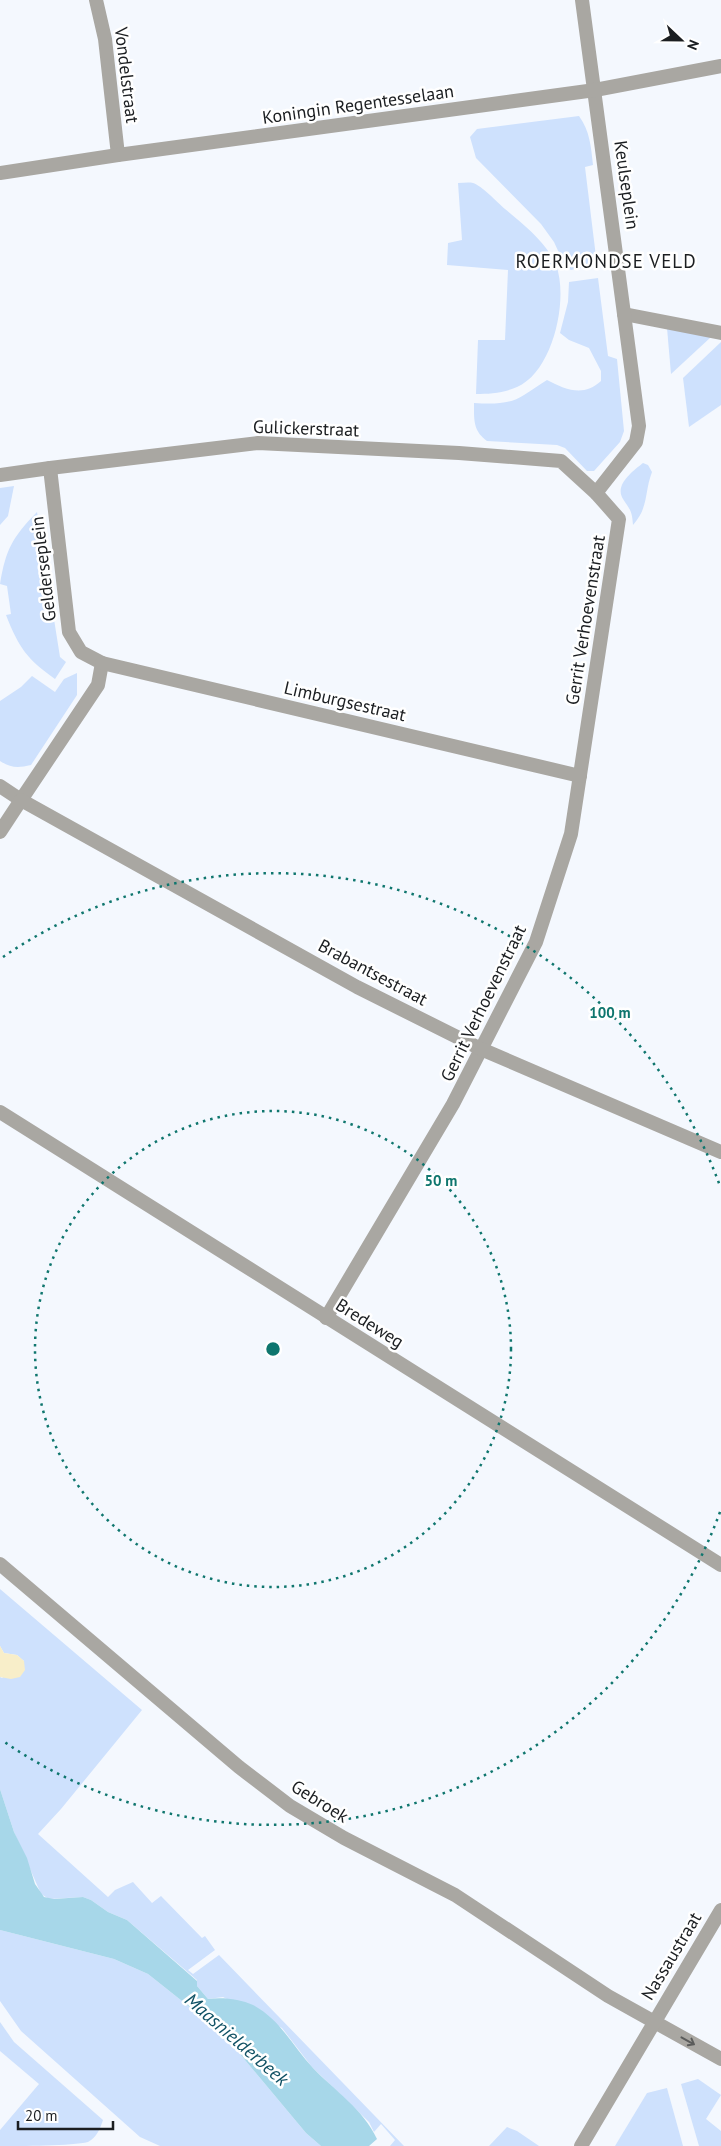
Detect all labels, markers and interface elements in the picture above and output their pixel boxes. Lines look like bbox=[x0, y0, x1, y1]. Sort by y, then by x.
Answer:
north arrow bbox=[656, 15, 706, 65]
street label: Vondelstraat bbox=[110, 25, 144, 124]
text: N bbox=[683, 37, 703, 53]
street label: Koningin Regentesselaan bbox=[261, 79, 455, 129]
street label: Keulseplein bbox=[609, 139, 645, 231]
district label: ROERMONDSE VELD bbox=[515, 249, 697, 273]
street label: Gulickerstraat bbox=[252, 415, 360, 441]
street label: Gelderseplein bbox=[25, 515, 61, 623]
street label: Gerrit Verhoevenstraat bbox=[560, 533, 610, 707]
street label: Limburgsestraat bbox=[282, 676, 408, 726]
street label: Gerrit Verhoevenstraat bbox=[435, 921, 531, 1085]
street label: Brabantsestraat bbox=[314, 934, 432, 1010]
text: 100 m bbox=[589, 1003, 631, 1022]
text: 50 m bbox=[425, 1171, 457, 1190]
street label: Bredeweg bbox=[332, 1293, 408, 1353]
centre of rings bbox=[264, 1340, 282, 1358]
street label: Gebroek bbox=[287, 1774, 353, 1828]
street label: Nassaustraat bbox=[636, 1908, 706, 2004]
water label: Maasnielderbeek bbox=[180, 1987, 295, 2092]
one-way arrow bbox=[680, 2036, 694, 2046]
scale bar bbox=[18, 2098, 112, 2130]
text: 20 m bbox=[25, 2106, 58, 2125]

